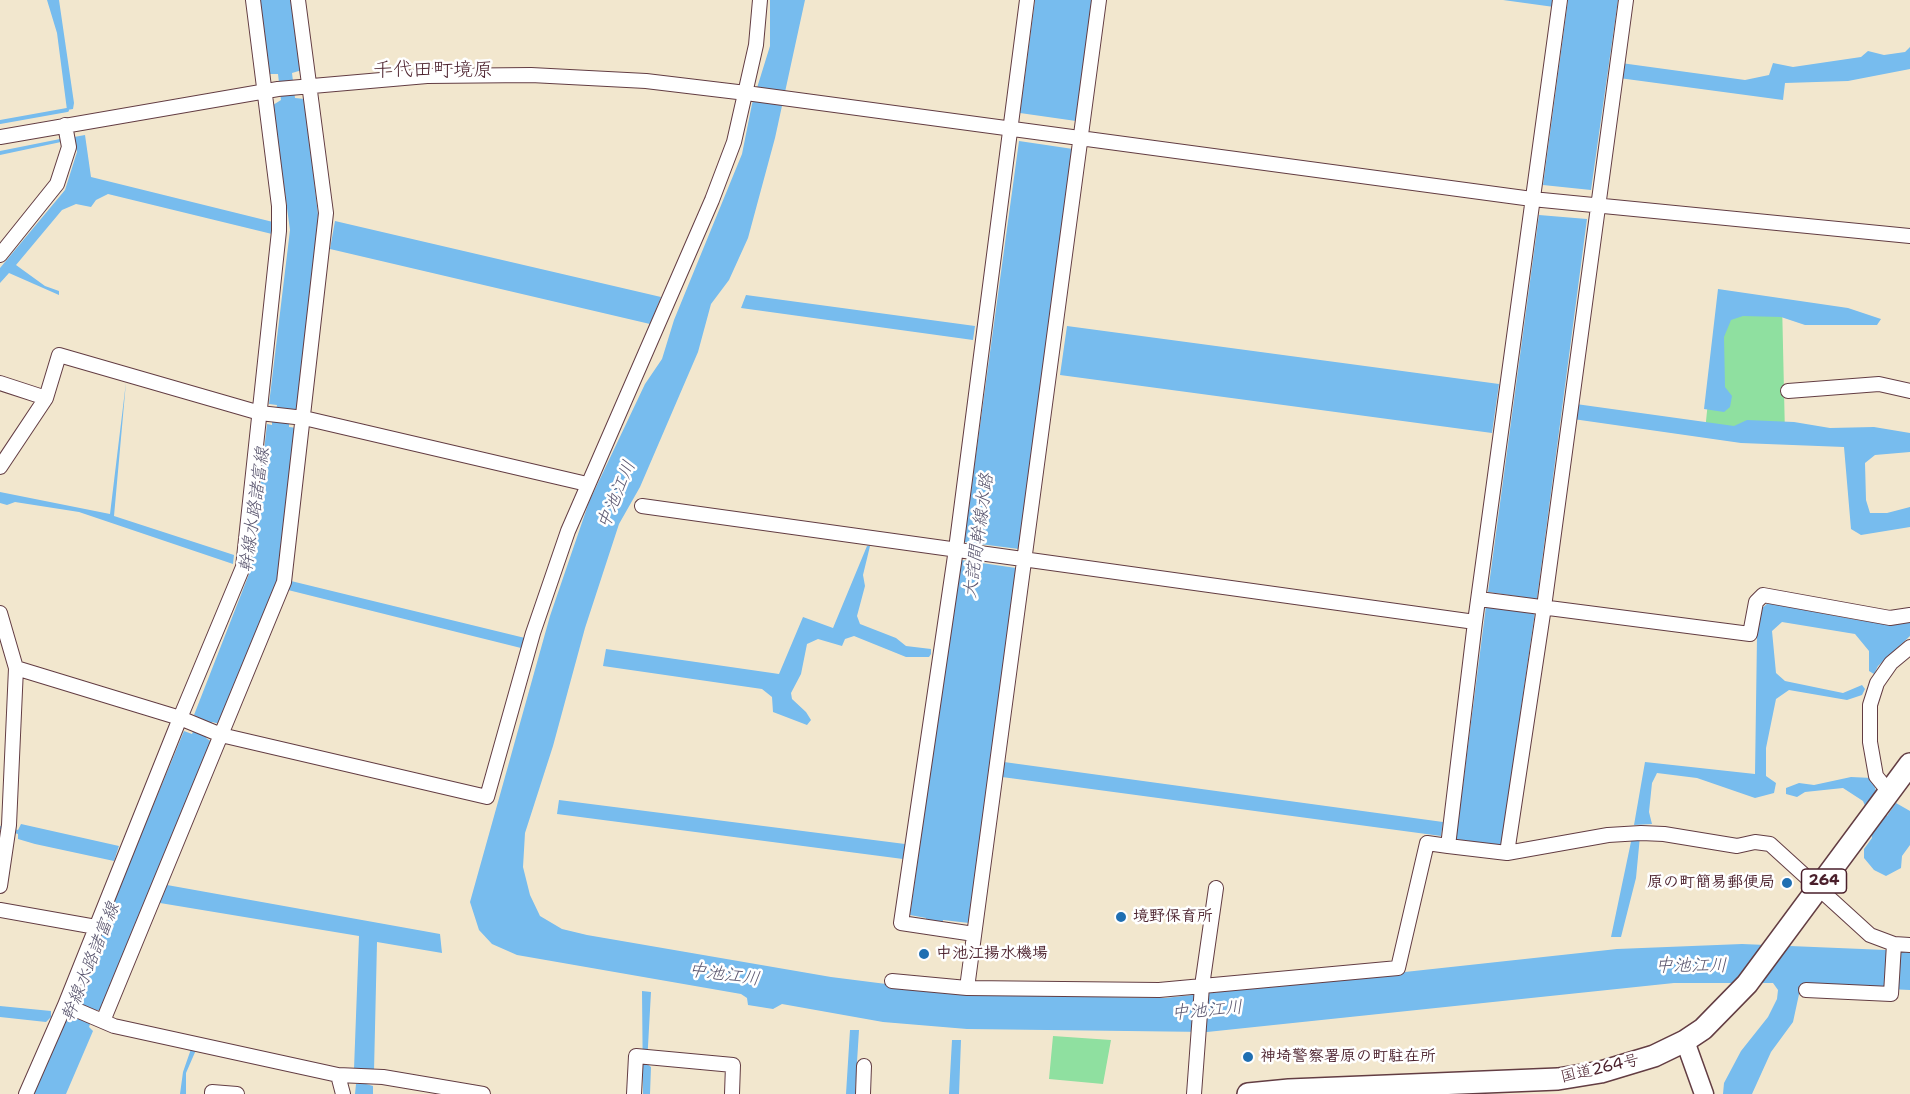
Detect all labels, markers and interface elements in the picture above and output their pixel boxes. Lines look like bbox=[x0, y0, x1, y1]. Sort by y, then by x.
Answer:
district label: 千代田町境原 bbox=[373, 59, 493, 83]
water label: 幹線水路諸富線 bbox=[236, 446, 274, 574]
water label: 中池江川 bbox=[593, 458, 641, 532]
water label: 大詫間幹線水路 bbox=[960, 472, 998, 600]
road number: 264 bbox=[1802, 869, 1846, 893]
place label: 原の町簡易郵便局 bbox=[1647, 873, 1775, 893]
marker: 原の町簡易郵便局 bbox=[1780, 876, 1794, 890]
water label: 幹線水路諸富線 bbox=[57, 900, 125, 1024]
place label: 境野保育所 bbox=[1133, 907, 1213, 927]
marker: 境野保育所 bbox=[1114, 910, 1128, 924]
place label: 中池江揚水機場 bbox=[936, 944, 1048, 964]
marker: 中池江揚水機場 bbox=[917, 947, 931, 961]
water label: 中池江川 bbox=[1655, 955, 1727, 977]
water label: 中池江川 bbox=[687, 959, 761, 991]
water label: 中池江川 bbox=[1170, 997, 1244, 1025]
place label: 神埼警察署原の町駐在所 bbox=[1260, 1047, 1436, 1067]
marker: 神埼警察署原の町駐在所 bbox=[1241, 1050, 1255, 1064]
street label: 国道264号 bbox=[1559, 1051, 1641, 1087]

